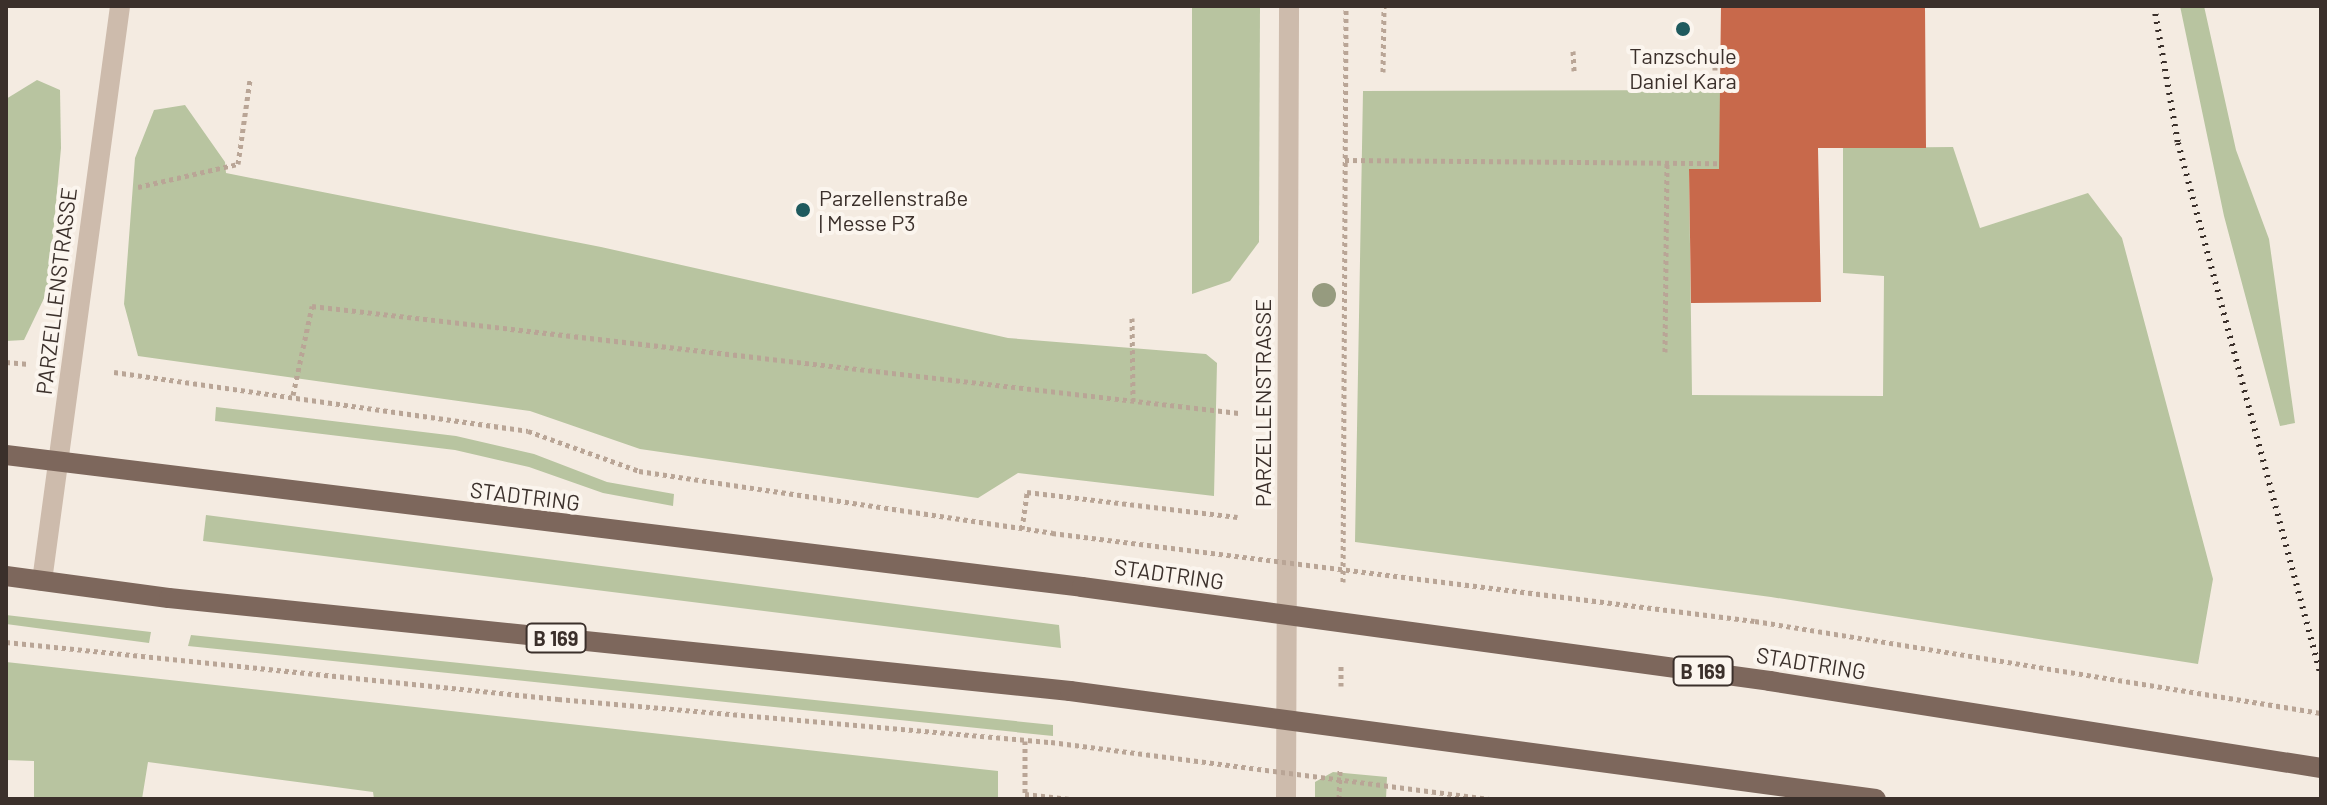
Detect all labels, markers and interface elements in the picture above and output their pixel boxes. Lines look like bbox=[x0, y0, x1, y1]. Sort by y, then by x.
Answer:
marker: Tanzschule Daniel Kara bbox=[1674, 20, 1692, 38]
place label: Tanzschule Daniel Kara bbox=[1629, 42, 1737, 94]
place label: Parzellenstraße | Messe P3 bbox=[819, 184, 968, 236]
street label: PARZELLENSTRASSE bbox=[30, 186, 82, 396]
marker: Parzellenstraße | Messe P3 bbox=[794, 201, 812, 219]
street label: PARZELLENSTRASSE bbox=[1250, 299, 1276, 507]
street label: STADTRING bbox=[469, 476, 581, 516]
street label: STADTRING bbox=[1112, 553, 1226, 595]
road number: B 169 bbox=[524, 622, 588, 654]
street label: STADTRING bbox=[1754, 641, 1868, 685]
road number: B 169 bbox=[1671, 655, 1735, 687]

